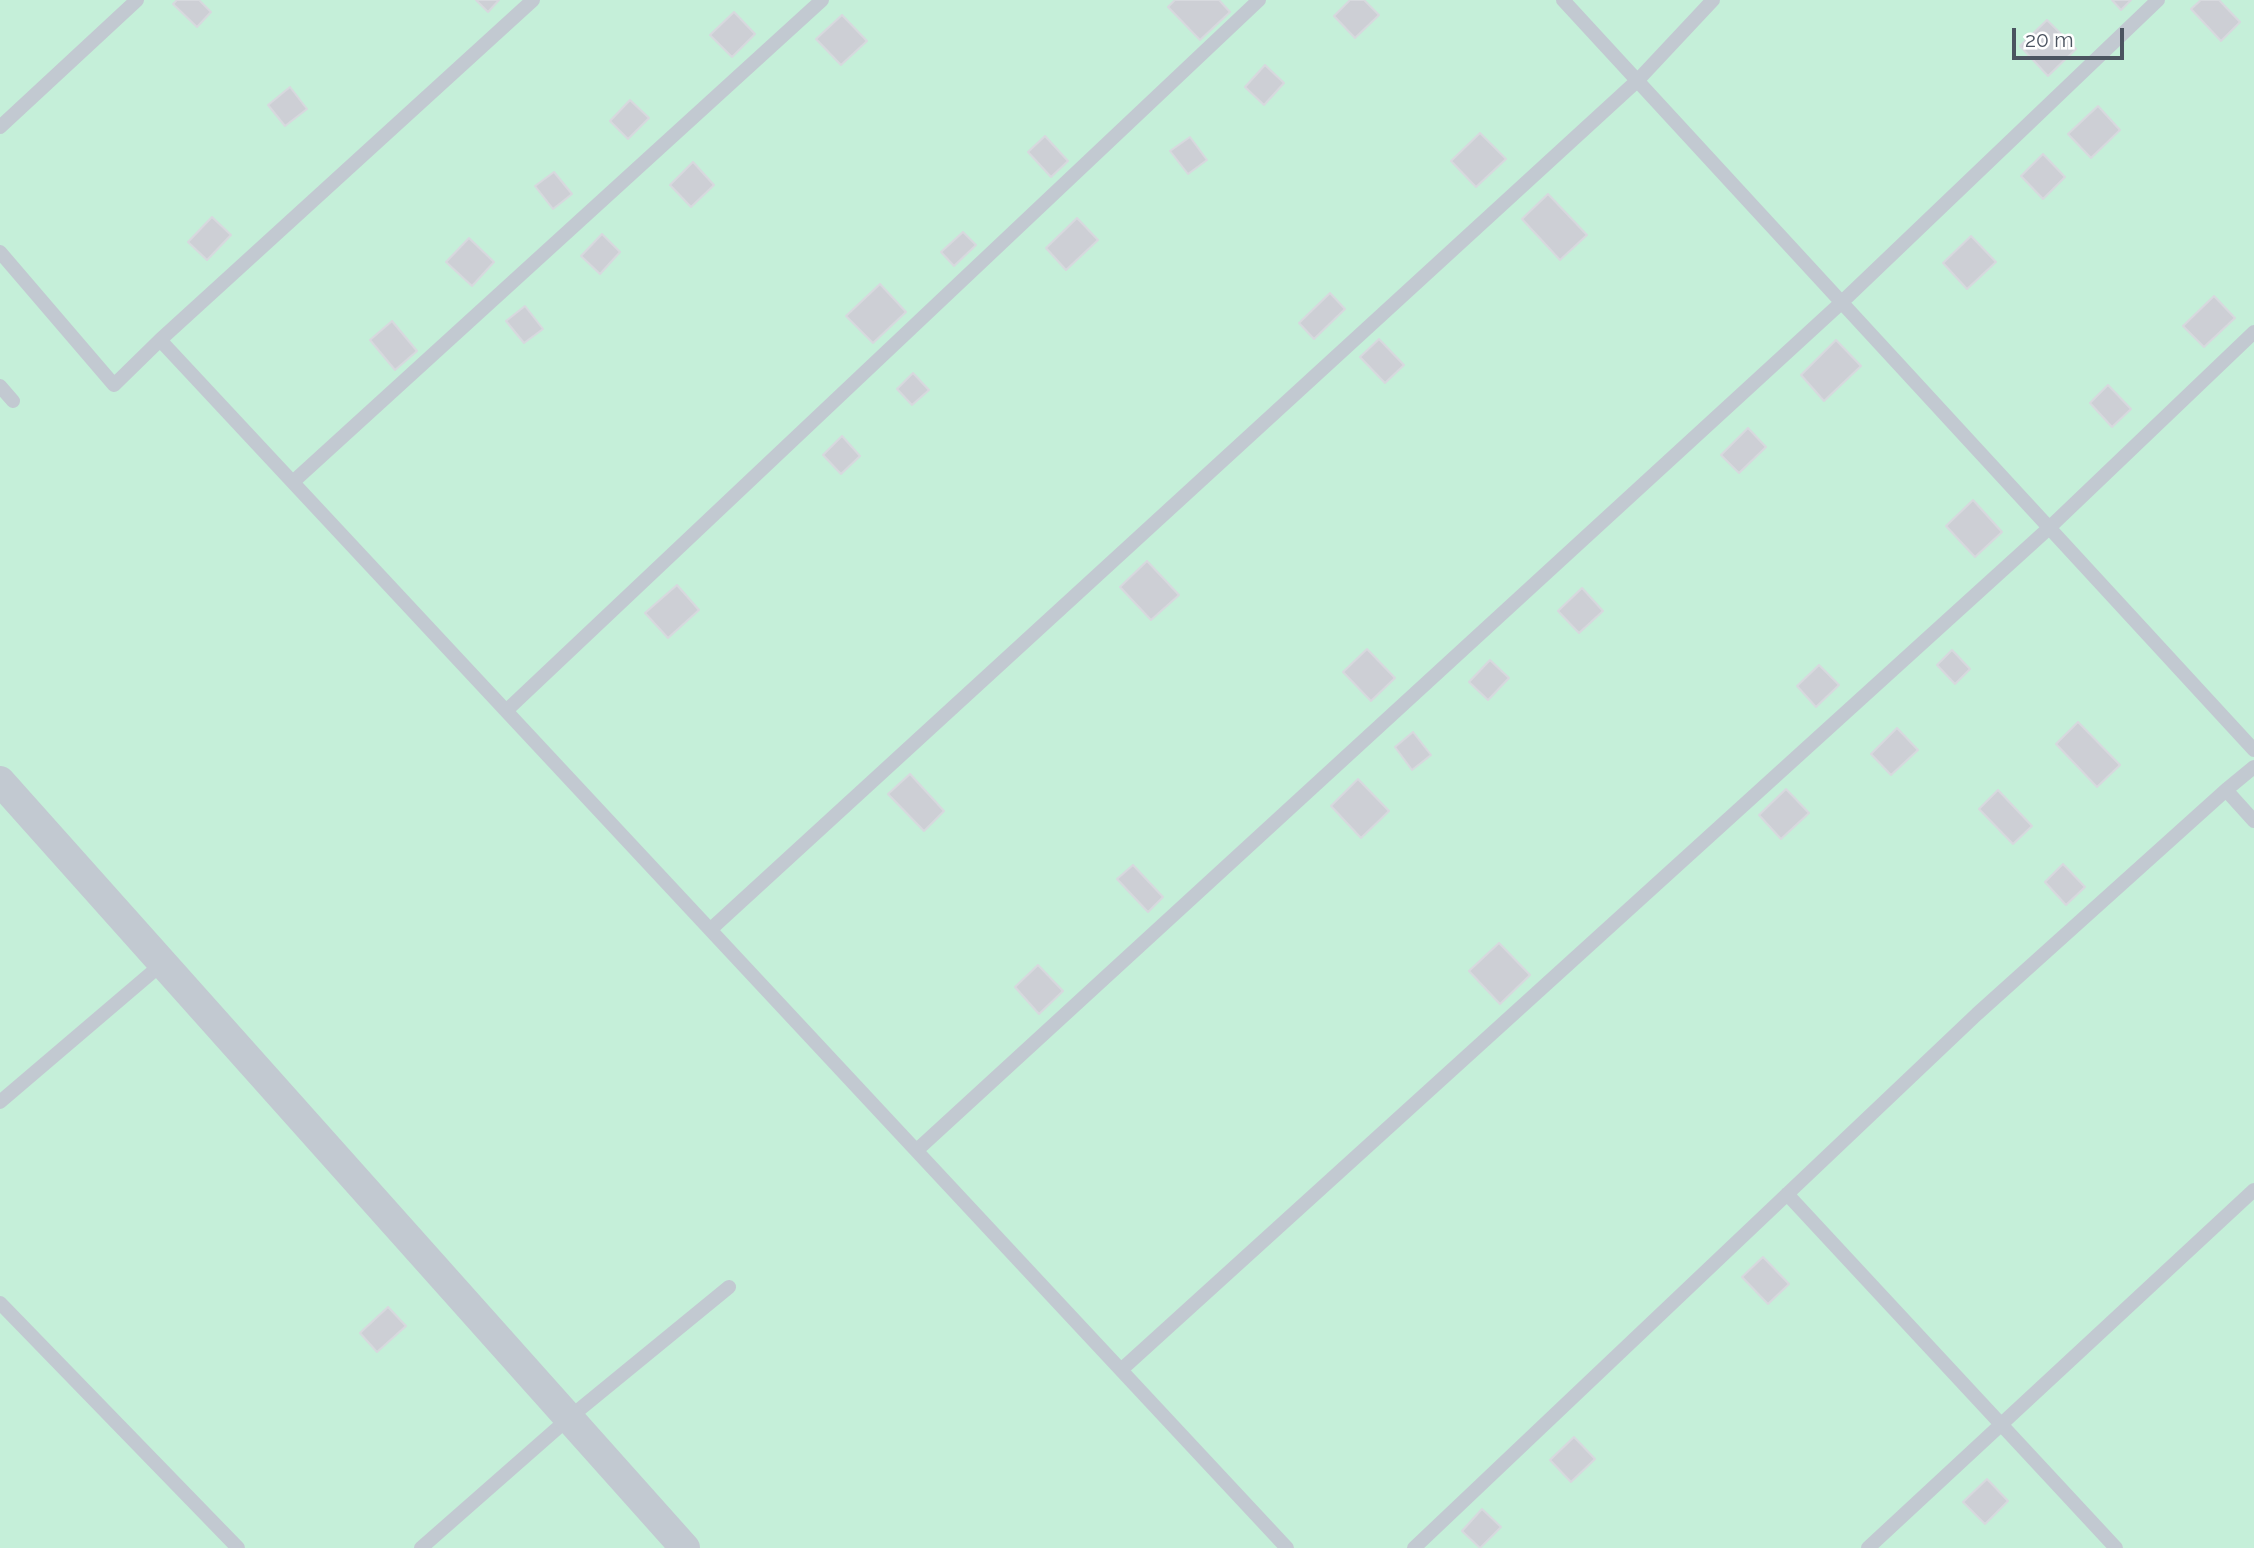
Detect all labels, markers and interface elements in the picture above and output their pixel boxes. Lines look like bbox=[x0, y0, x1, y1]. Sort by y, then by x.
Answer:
scale bar bbox=[2016, 14, 2128, 58]
text: 20 m bbox=[2025, 27, 2073, 52]

